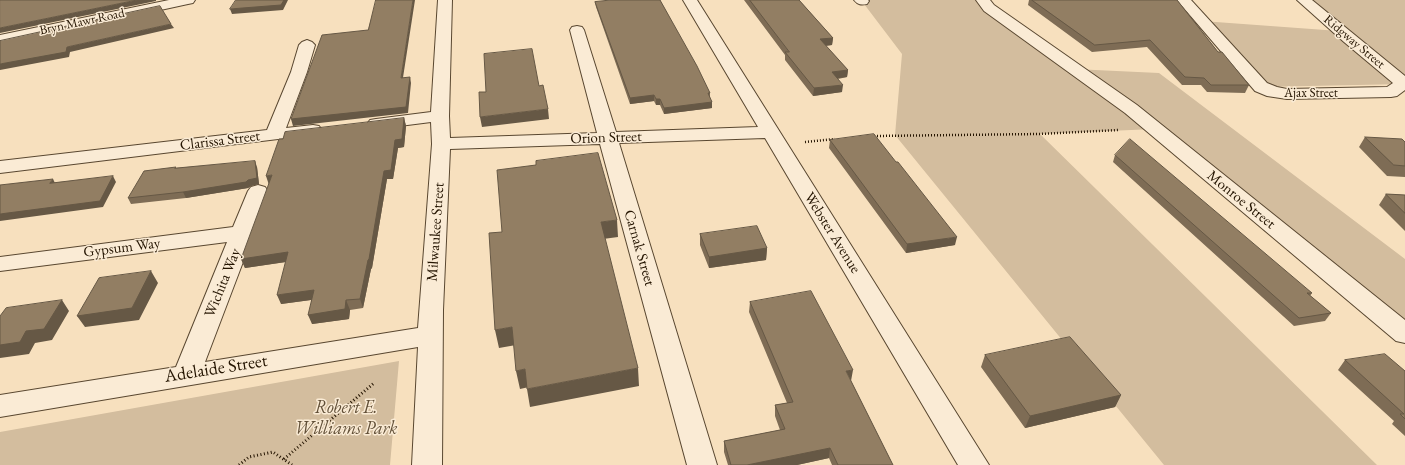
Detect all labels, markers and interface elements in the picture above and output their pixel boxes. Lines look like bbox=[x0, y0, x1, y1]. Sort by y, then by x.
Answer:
street label: Bryn Mawr Road bbox=[38, 5, 126, 39]
street label: Ridgway Street bbox=[1320, 12, 1388, 72]
street label: Ajax Street bbox=[1284, 85, 1338, 101]
street label: Clarissa Street bbox=[179, 127, 261, 155]
street label: Orion Street bbox=[570, 128, 642, 148]
street label: Monroe Street bbox=[1203, 167, 1279, 233]
street label: Milwaukee Street bbox=[424, 182, 448, 282]
street label: Webster Avenue bbox=[800, 189, 864, 277]
street label: Carnak Street bbox=[620, 208, 658, 288]
street label: Gypsum Way bbox=[83, 234, 161, 262]
street label: Wichita Way bbox=[201, 246, 245, 320]
street label: Adelaide Street bbox=[163, 350, 269, 388]
park label: Robert E. Williams Park bbox=[294, 397, 398, 440]

